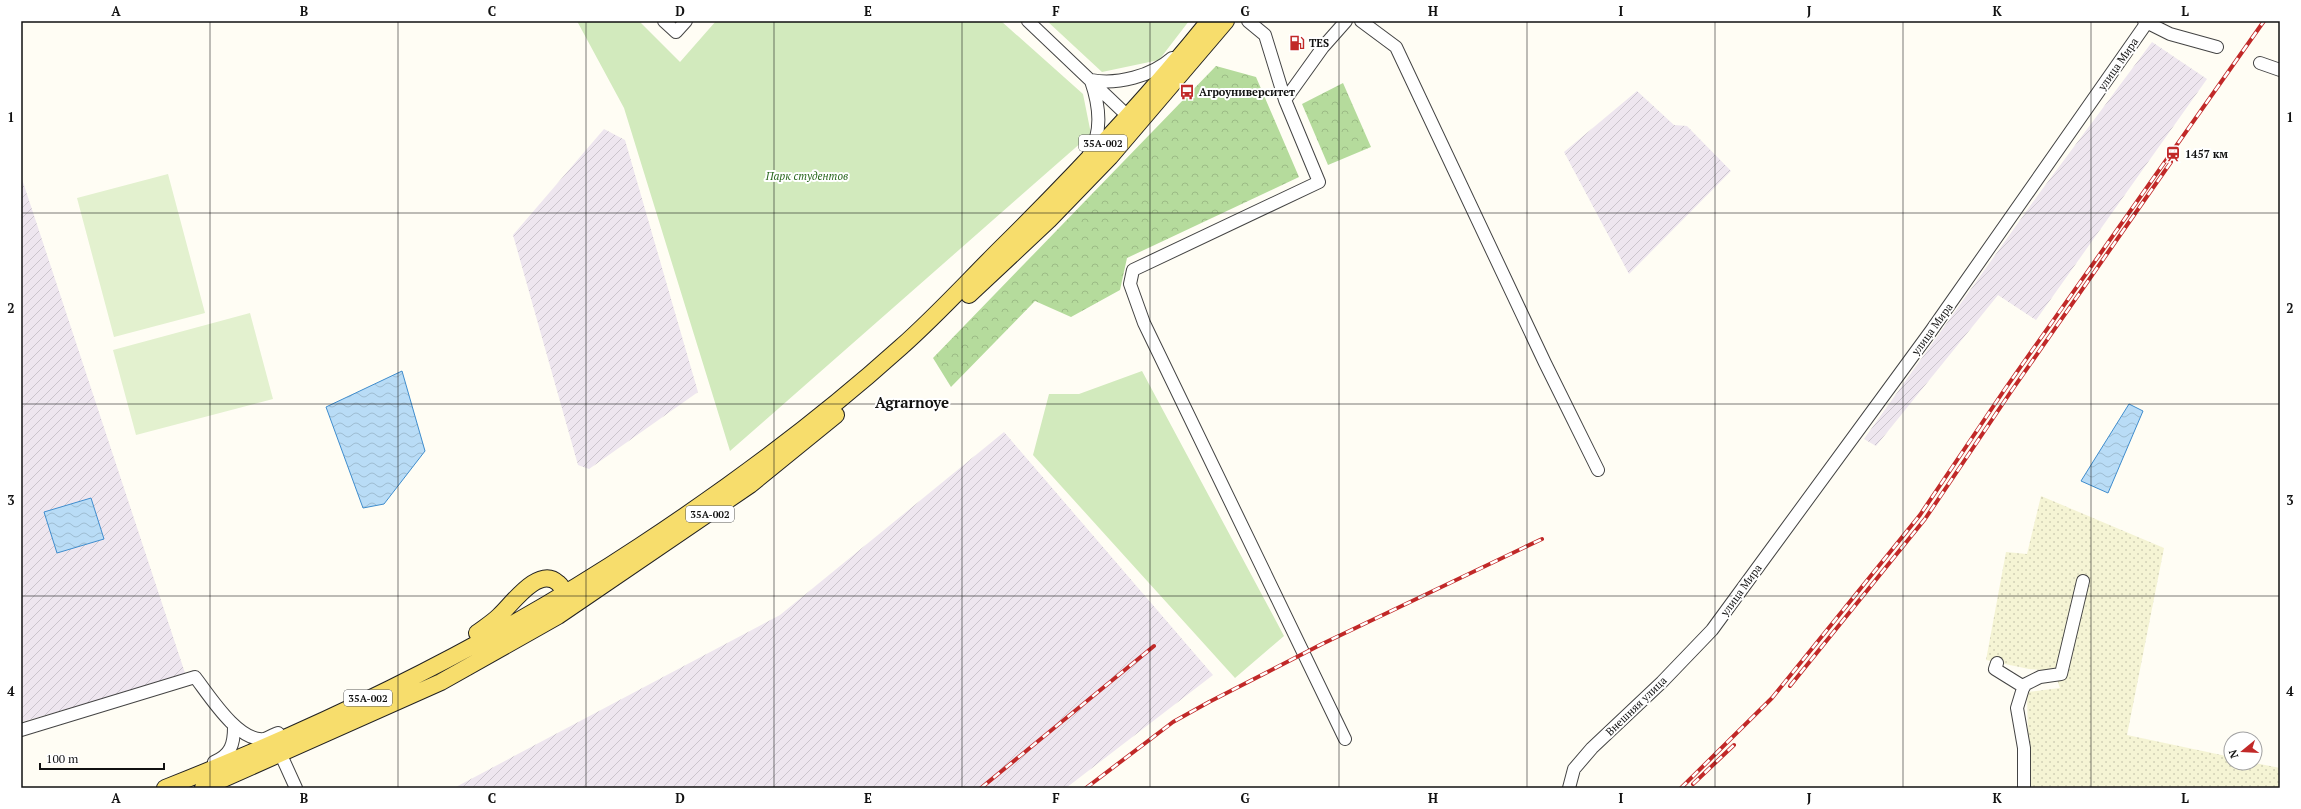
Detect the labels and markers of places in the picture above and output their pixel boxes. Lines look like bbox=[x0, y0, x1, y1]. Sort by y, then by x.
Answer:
fuel station icon: TES bbox=[1288, 34, 1306, 52]
place label: TES bbox=[1309, 36, 1329, 50]
bus stop icon: Агроуниверситет bbox=[1178, 83, 1196, 101]
place label: Агроуниверситет bbox=[1199, 85, 1295, 99]
station icon: 1457 км bbox=[2164, 145, 2182, 163]
place label: 1457 км bbox=[2185, 147, 2228, 161]

